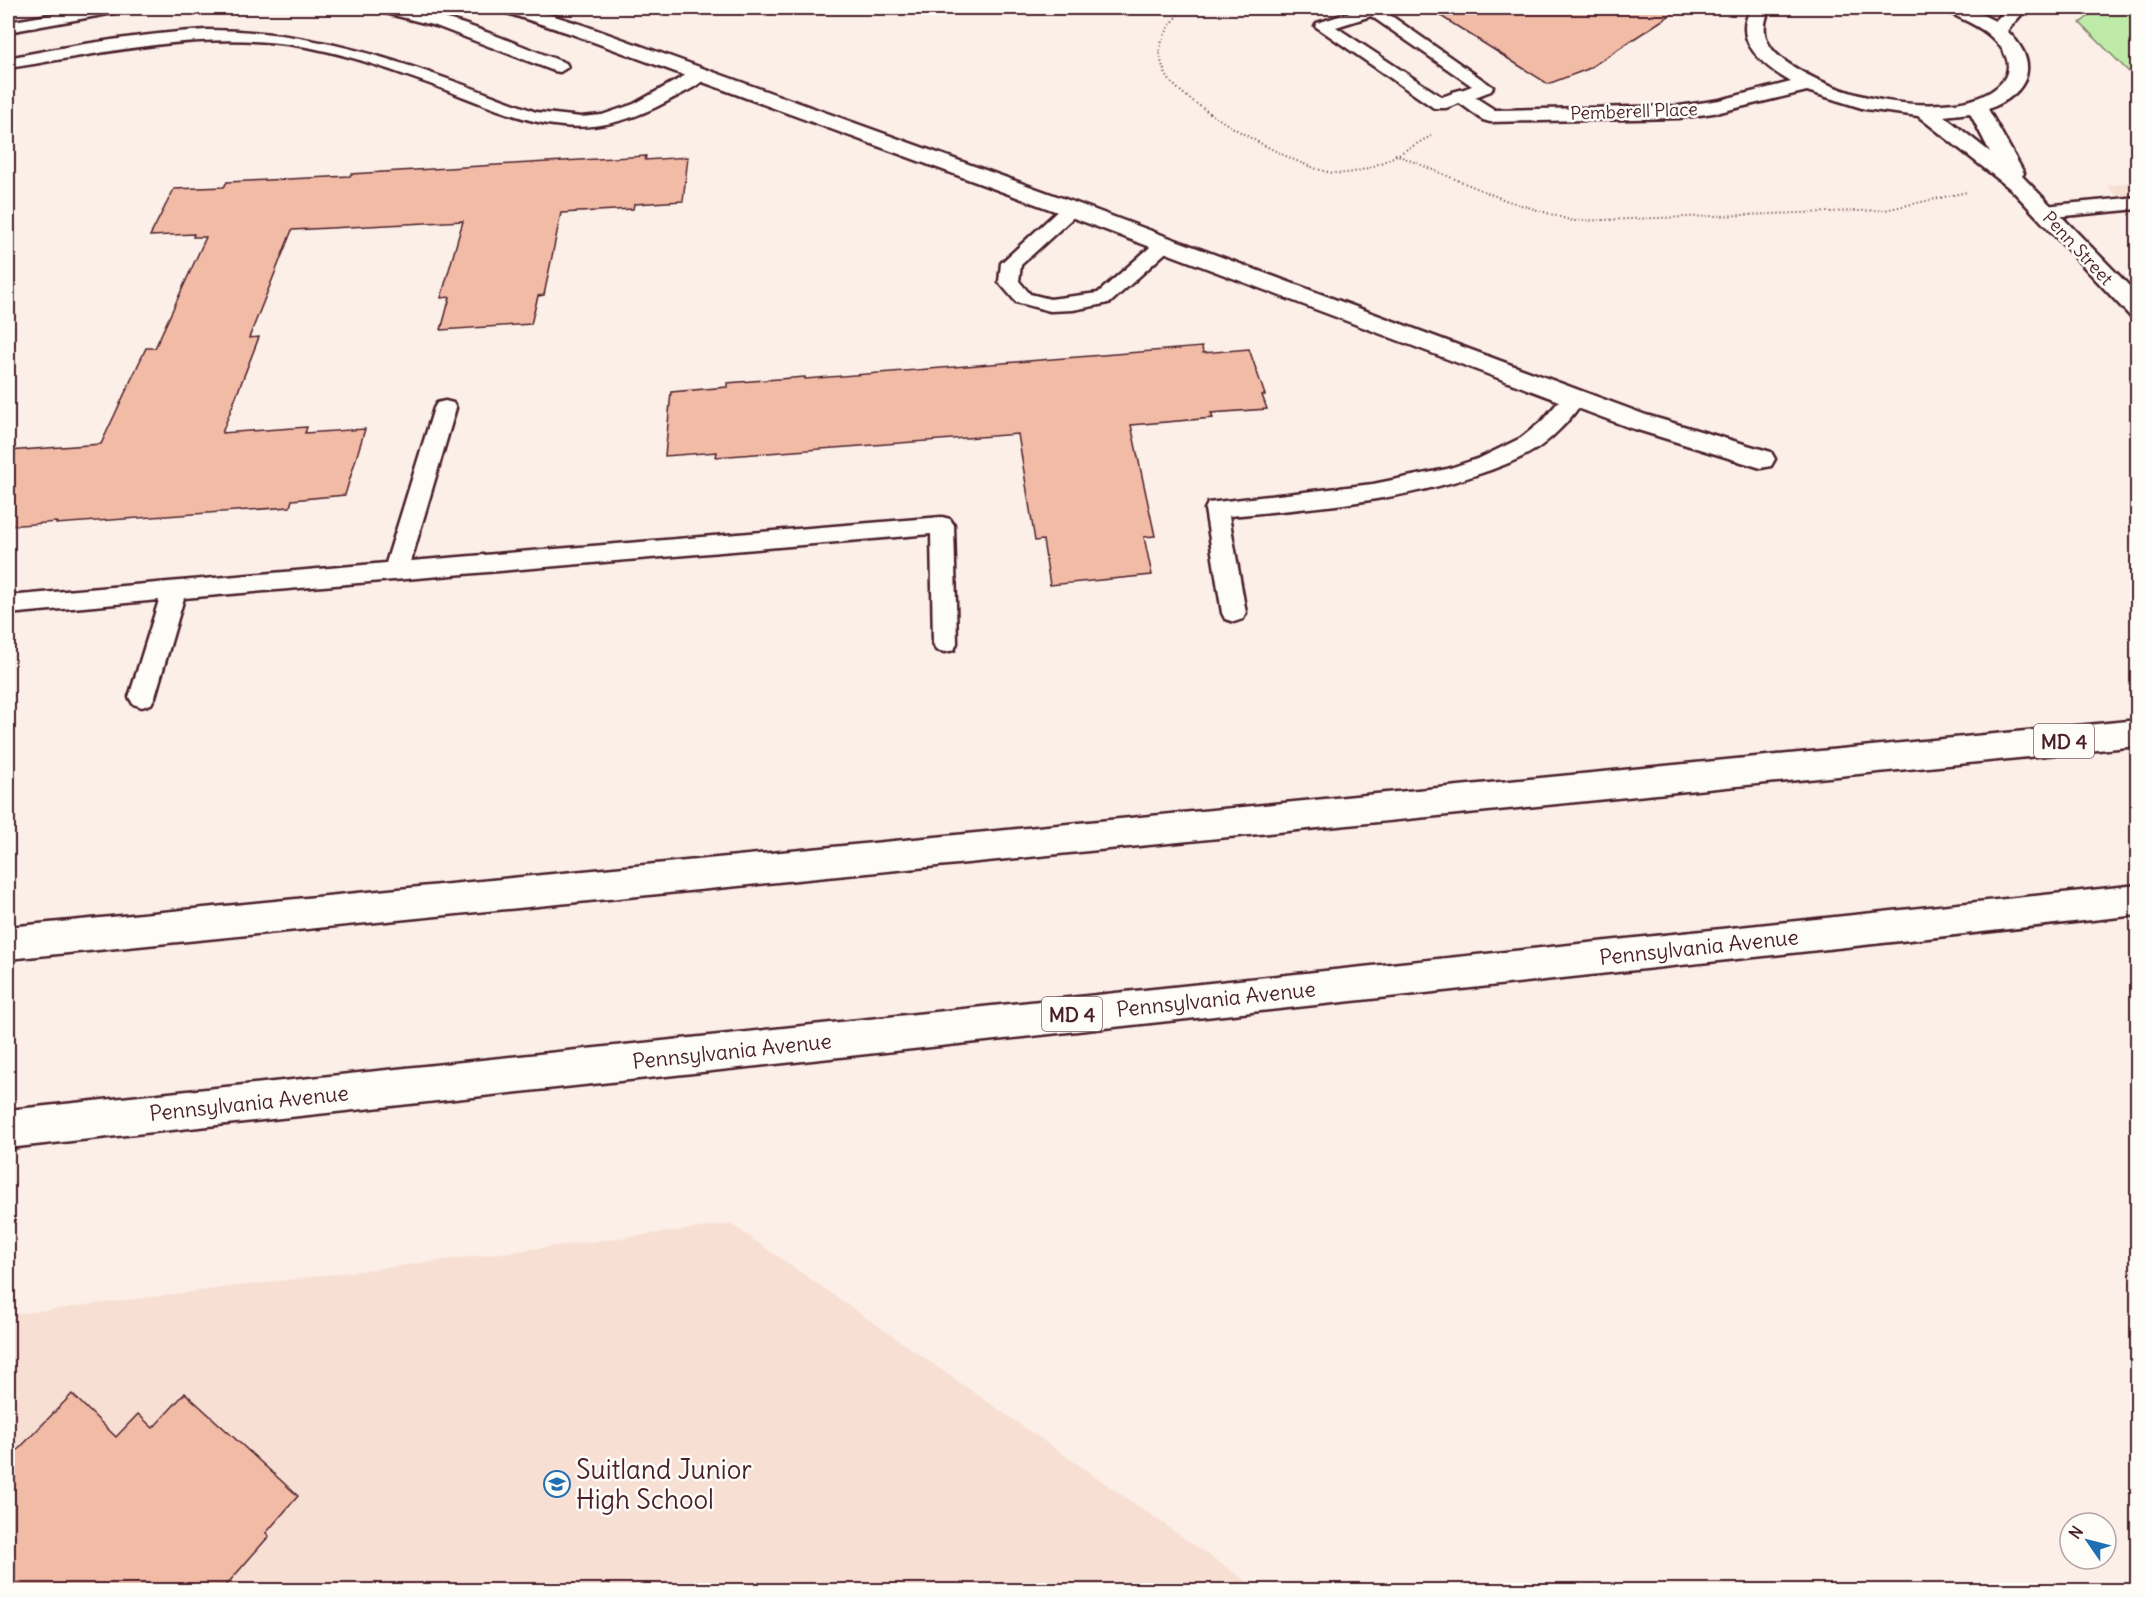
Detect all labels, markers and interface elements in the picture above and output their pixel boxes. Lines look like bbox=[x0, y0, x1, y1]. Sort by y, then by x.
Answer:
street label: Pemberell Place bbox=[1570, 97, 1698, 125]
street label: Penn Street bbox=[2038, 206, 2118, 290]
road number: MD 4 bbox=[2034, 724, 2094, 758]
street label: Pennsylvania Avenue bbox=[1598, 923, 1800, 971]
street label: Pennsylvania Avenue bbox=[1115, 975, 1317, 1023]
road number: MD 4 bbox=[1042, 997, 1102, 1031]
street label: Pennsylvania Avenue bbox=[631, 1027, 833, 1075]
street label: Pennsylvania Avenue bbox=[148, 1079, 350, 1127]
place label: Suitland Junior High School bbox=[576, 1453, 752, 1516]
school or university icon: Suitland Junior High School bbox=[542, 1469, 572, 1499]
north arrow bbox=[2058, 1511, 2118, 1571]
text: N bbox=[2064, 1522, 2087, 1543]

